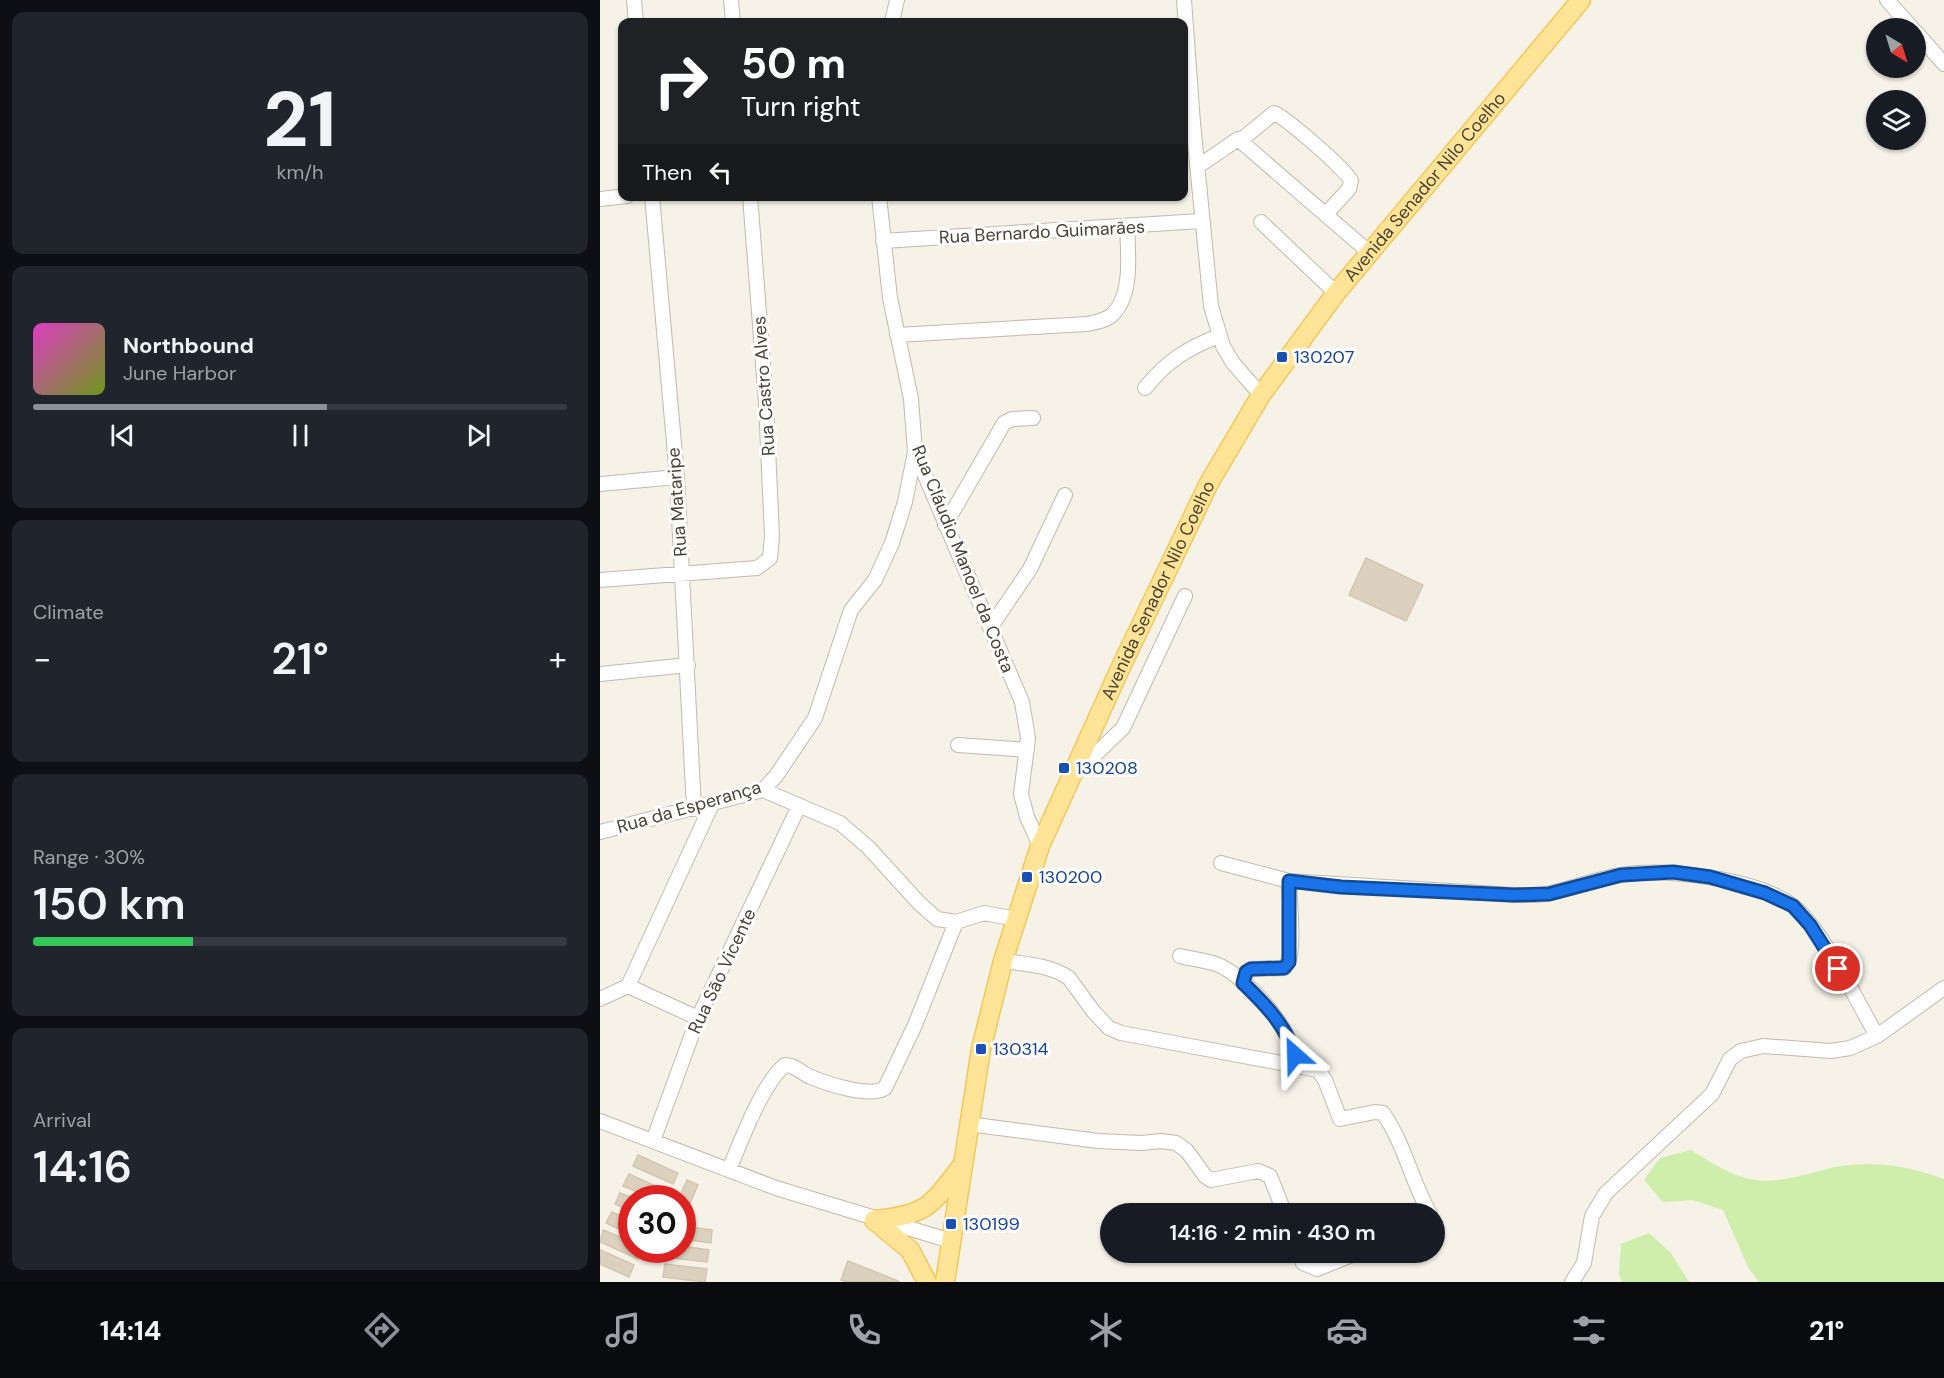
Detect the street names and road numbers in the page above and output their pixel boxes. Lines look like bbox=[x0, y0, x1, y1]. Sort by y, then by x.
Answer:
street label: Avenida Senador Nilo Coelho bbox=[1339, 87, 1511, 287]
street label: Rua Bernardo Guimarães bbox=[938, 215, 1146, 249]
street label: Rua Castro Alves bbox=[747, 315, 781, 457]
street label: Rua Cláudio Manoel da Costa bbox=[906, 442, 1020, 676]
street label: Rua Mataripe bbox=[661, 446, 693, 558]
street label: Avenida Senador Nilo Coelho bbox=[1096, 477, 1220, 704]
street label: Rua da Esperança bbox=[614, 775, 764, 839]
street label: Rua São Vicente bbox=[682, 905, 762, 1037]

